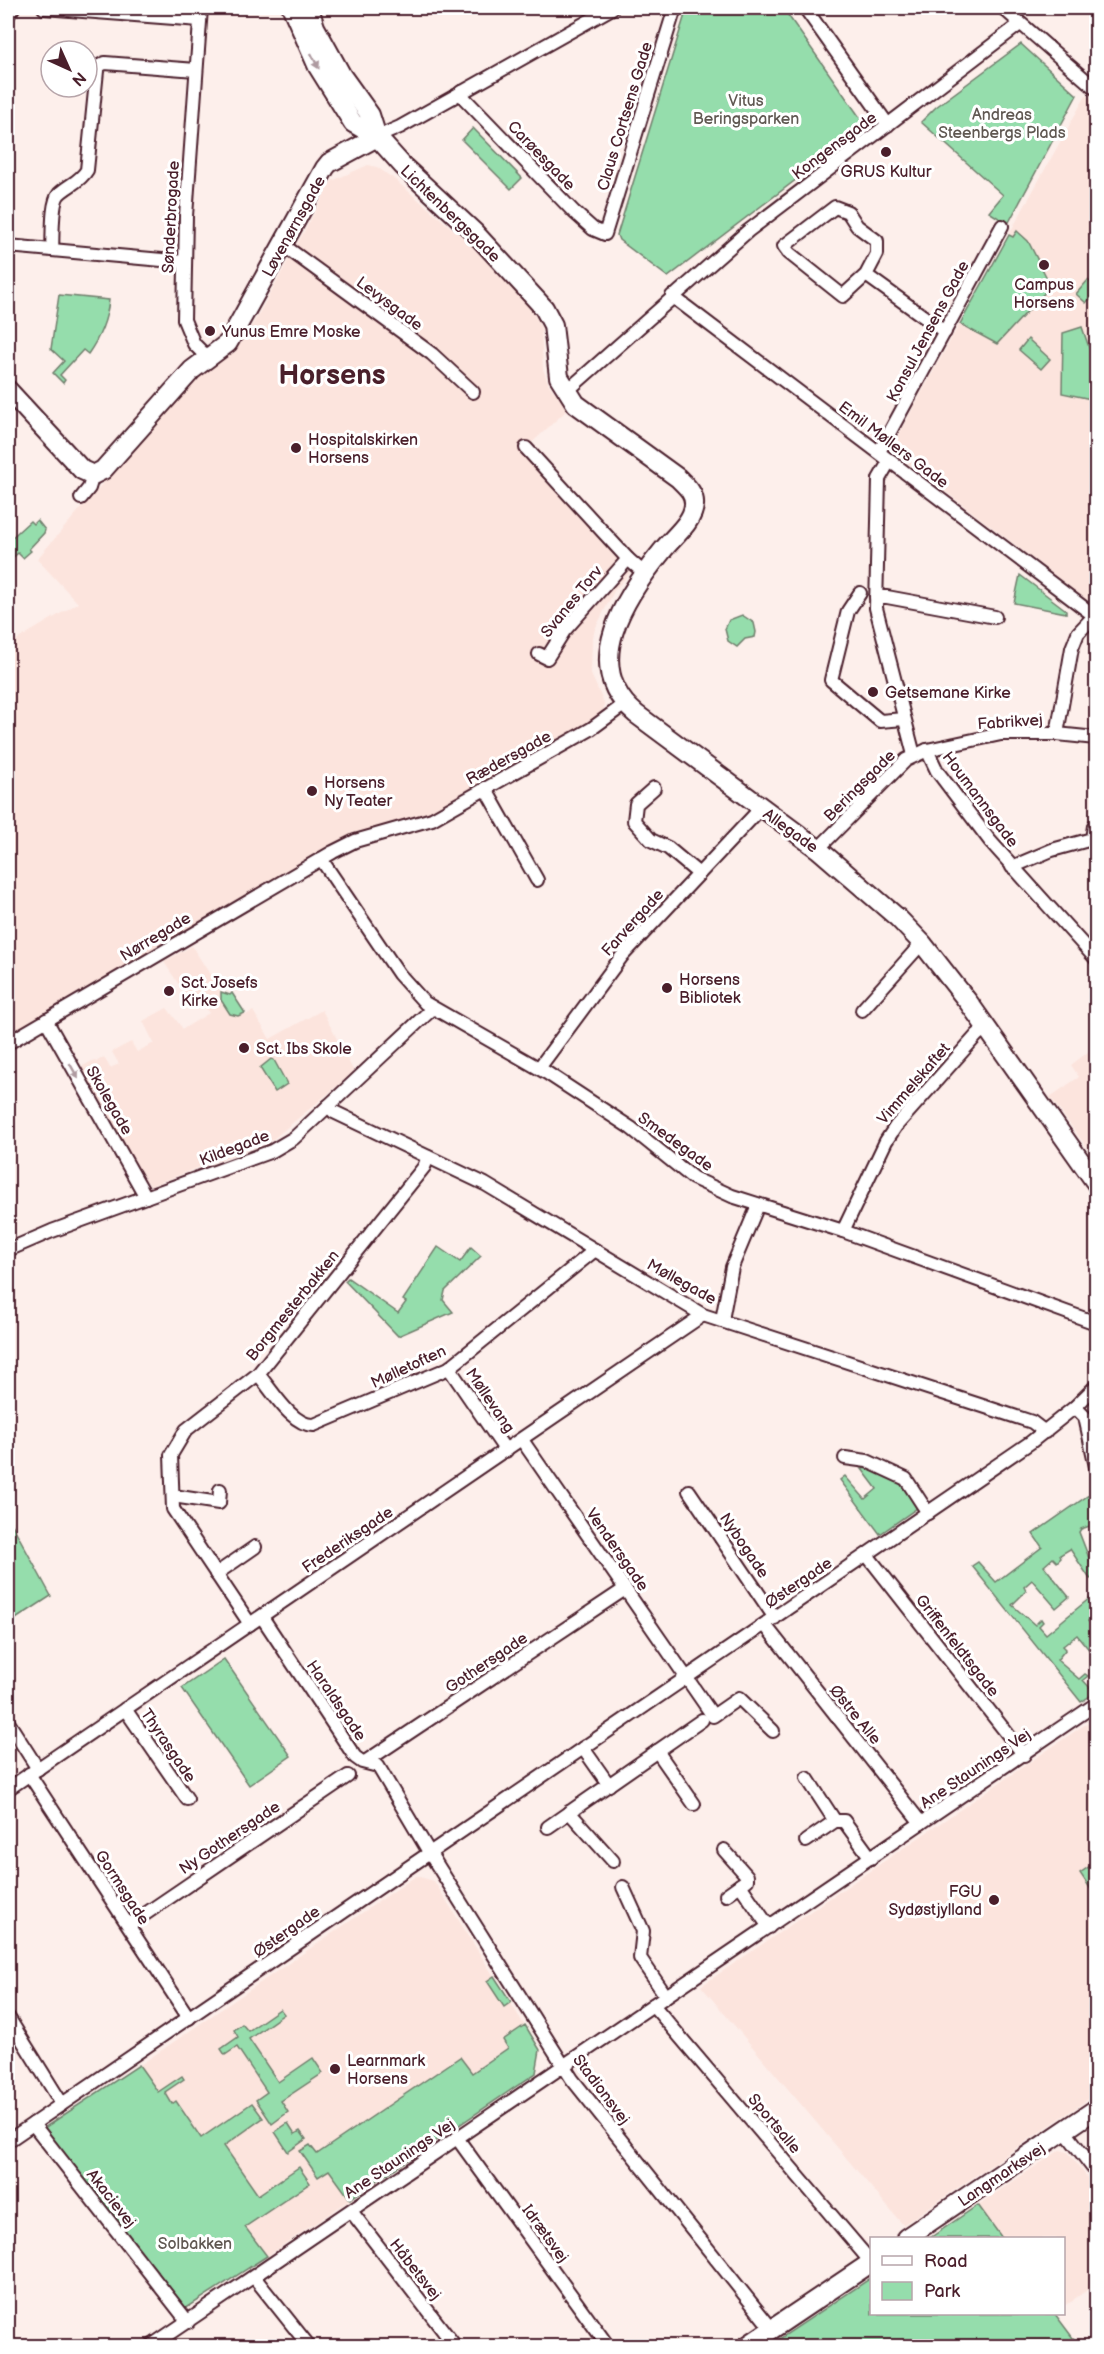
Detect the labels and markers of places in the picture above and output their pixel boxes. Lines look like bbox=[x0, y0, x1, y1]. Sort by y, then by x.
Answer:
marker: GRUS Kultur bbox=[879, 145, 893, 159]
place label: GRUS Kultur bbox=[840, 163, 932, 182]
marker: Campus Horsens bbox=[1037, 258, 1051, 272]
place label: Campus Horsens bbox=[1014, 276, 1075, 313]
place label: Yunus Emre Moske bbox=[221, 323, 361, 342]
marker: Yunus Emre Moske bbox=[203, 324, 217, 338]
place label: Hospitalskirken Horsens bbox=[308, 431, 418, 468]
marker: Hospitalskirken Horsens bbox=[289, 441, 303, 455]
place label: Getsemane Kirke bbox=[885, 684, 1011, 703]
marker: Getsemane Kirke bbox=[866, 685, 880, 699]
place label: Horsens Ny Teater bbox=[324, 774, 392, 811]
marker: Horsens Ny Teater bbox=[305, 784, 319, 798]
place label: Horsens Bibliotek bbox=[679, 971, 741, 1008]
place label: Sct. Josefs Kirke bbox=[181, 974, 258, 1011]
marker: Horsens Bibliotek bbox=[660, 981, 674, 995]
marker: Sct. Josefs Kirke bbox=[162, 984, 176, 998]
place label: Sct. Ibs Skole bbox=[256, 1040, 352, 1059]
marker: Sct. Ibs Skole bbox=[237, 1041, 251, 1055]
place label: FGU Sydøstjylland bbox=[889, 1883, 982, 1920]
marker: FGU Sydøstjylland bbox=[987, 1893, 1001, 1907]
place label: Learnmark Horsens bbox=[347, 2052, 425, 2089]
marker: Learnmark Horsens bbox=[328, 2062, 342, 2076]

